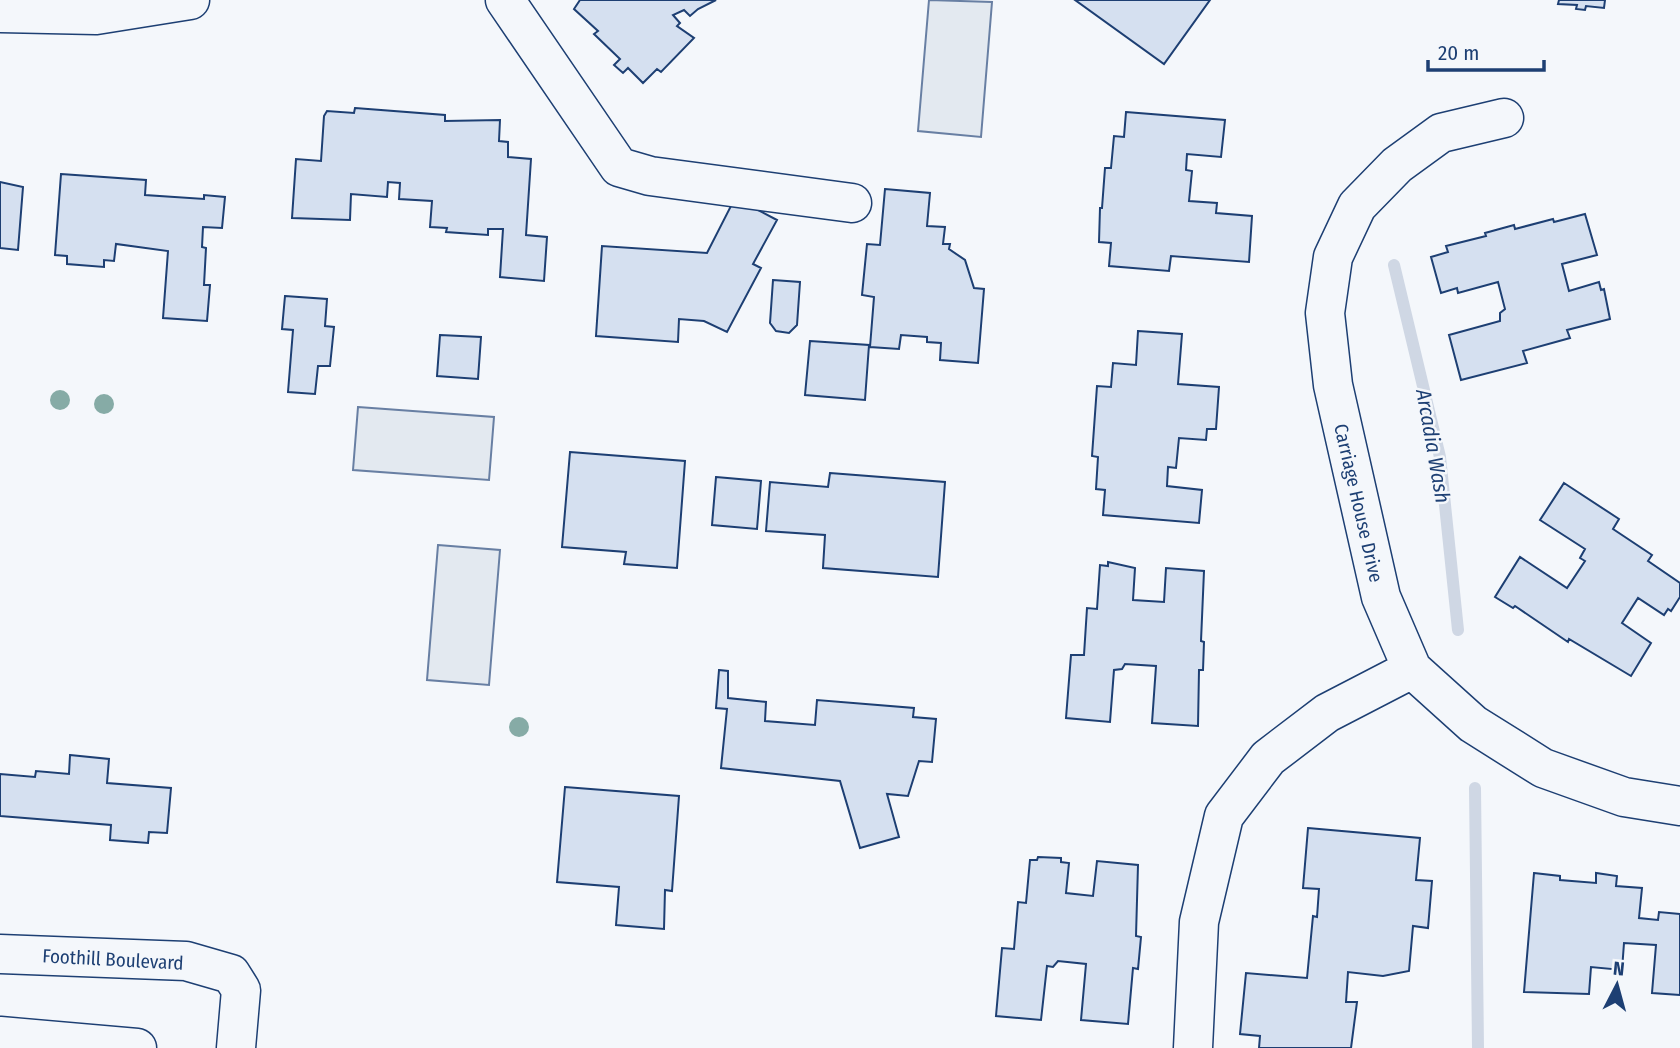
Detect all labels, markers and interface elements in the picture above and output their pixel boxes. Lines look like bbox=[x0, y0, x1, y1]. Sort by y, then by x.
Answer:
scale bar bbox=[1428, 28, 1544, 72]
text: 20 m bbox=[1438, 40, 1479, 66]
water label: Arcadia Wash bbox=[1410, 386, 1456, 505]
street label: Carriage House Drive bbox=[1329, 422, 1388, 585]
street label: Foothill Boulevard bbox=[42, 944, 184, 975]
north arrow bbox=[1582, 950, 1652, 1020]
text: N bbox=[1612, 957, 1626, 981]

